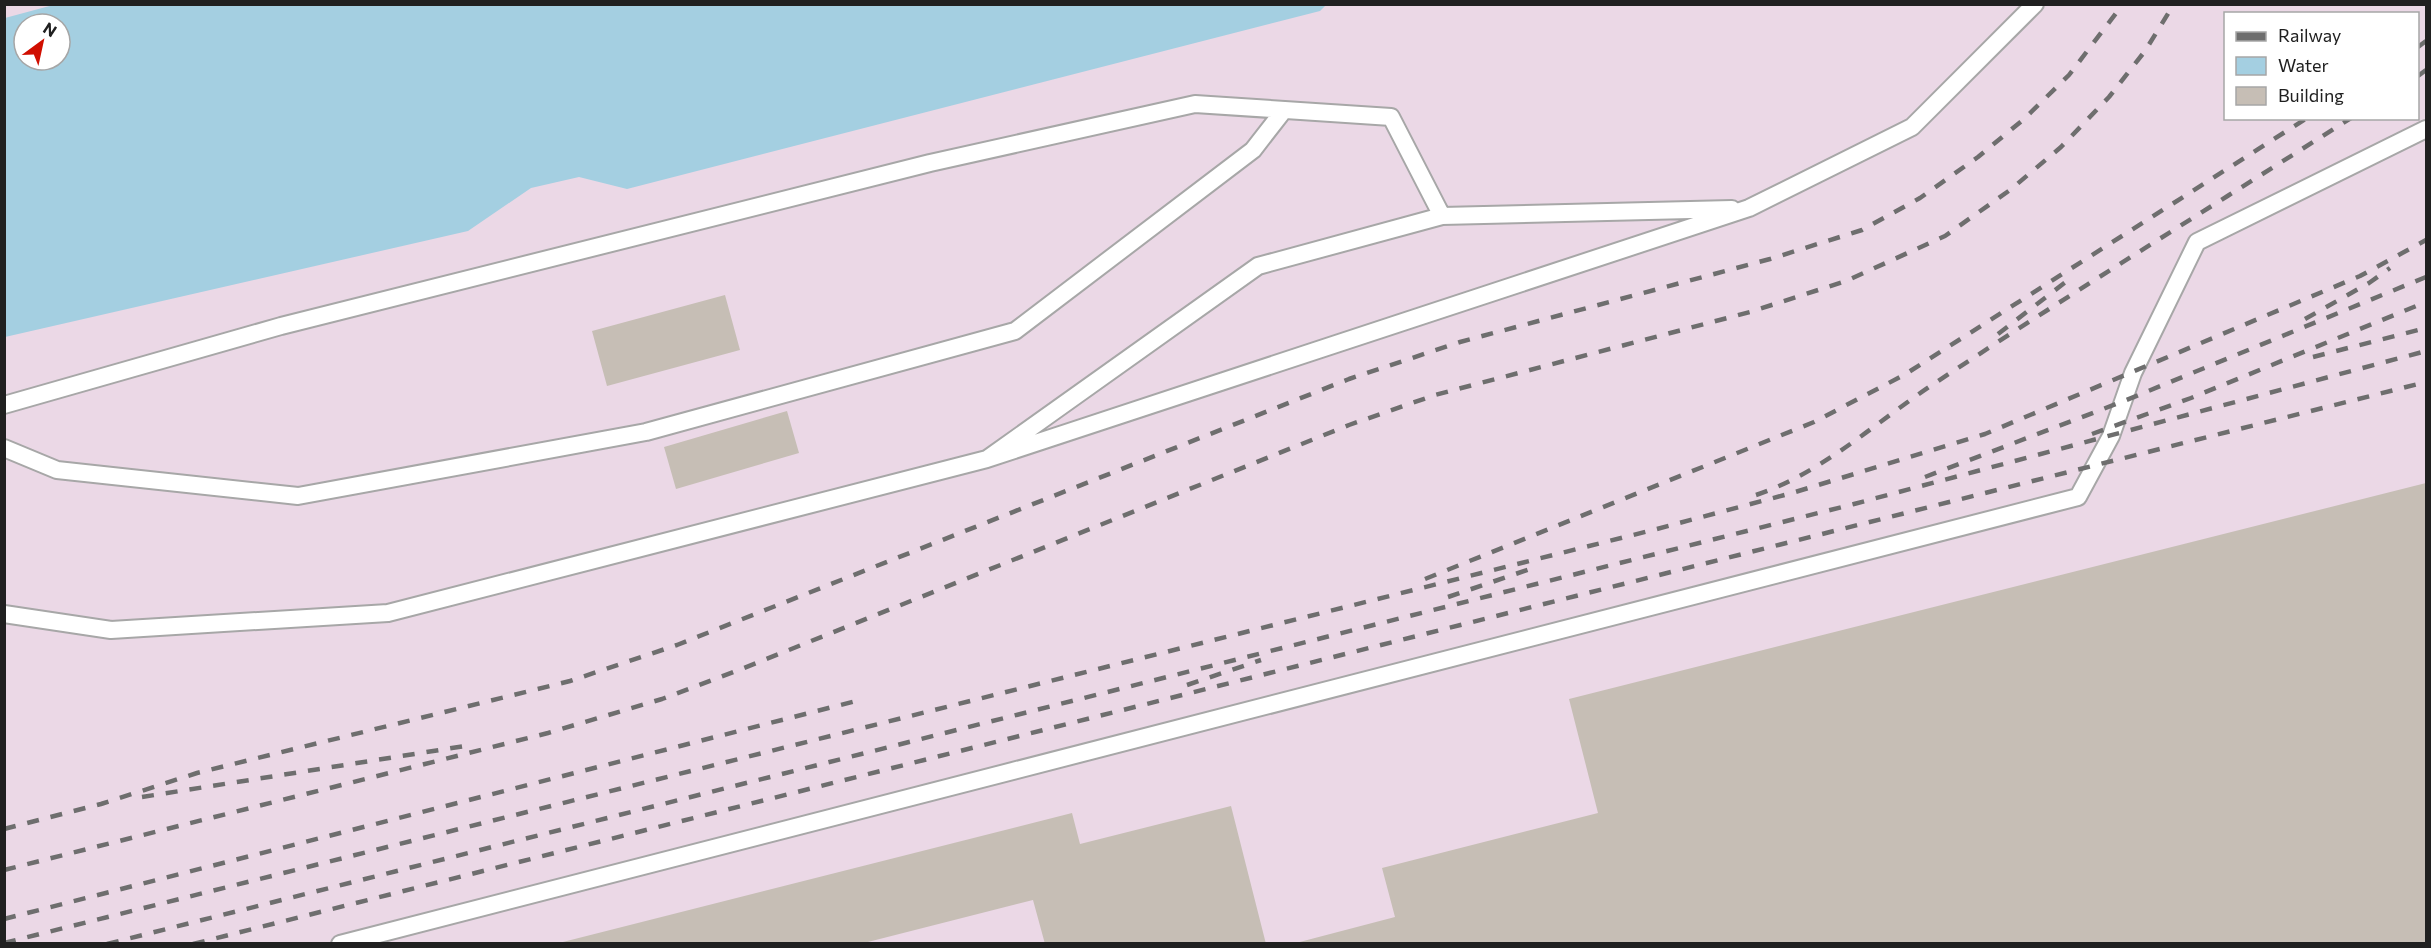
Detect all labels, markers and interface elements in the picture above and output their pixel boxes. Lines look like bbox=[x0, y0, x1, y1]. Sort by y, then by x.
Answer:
north arrow bbox=[12, 12, 72, 72]
legend bbox=[2224, 12, 2419, 120]
text: N bbox=[40, 18, 61, 40]
text: Railway bbox=[2278, 24, 2341, 46]
text: Water bbox=[2278, 54, 2329, 76]
text: Building bbox=[2278, 84, 2344, 106]

